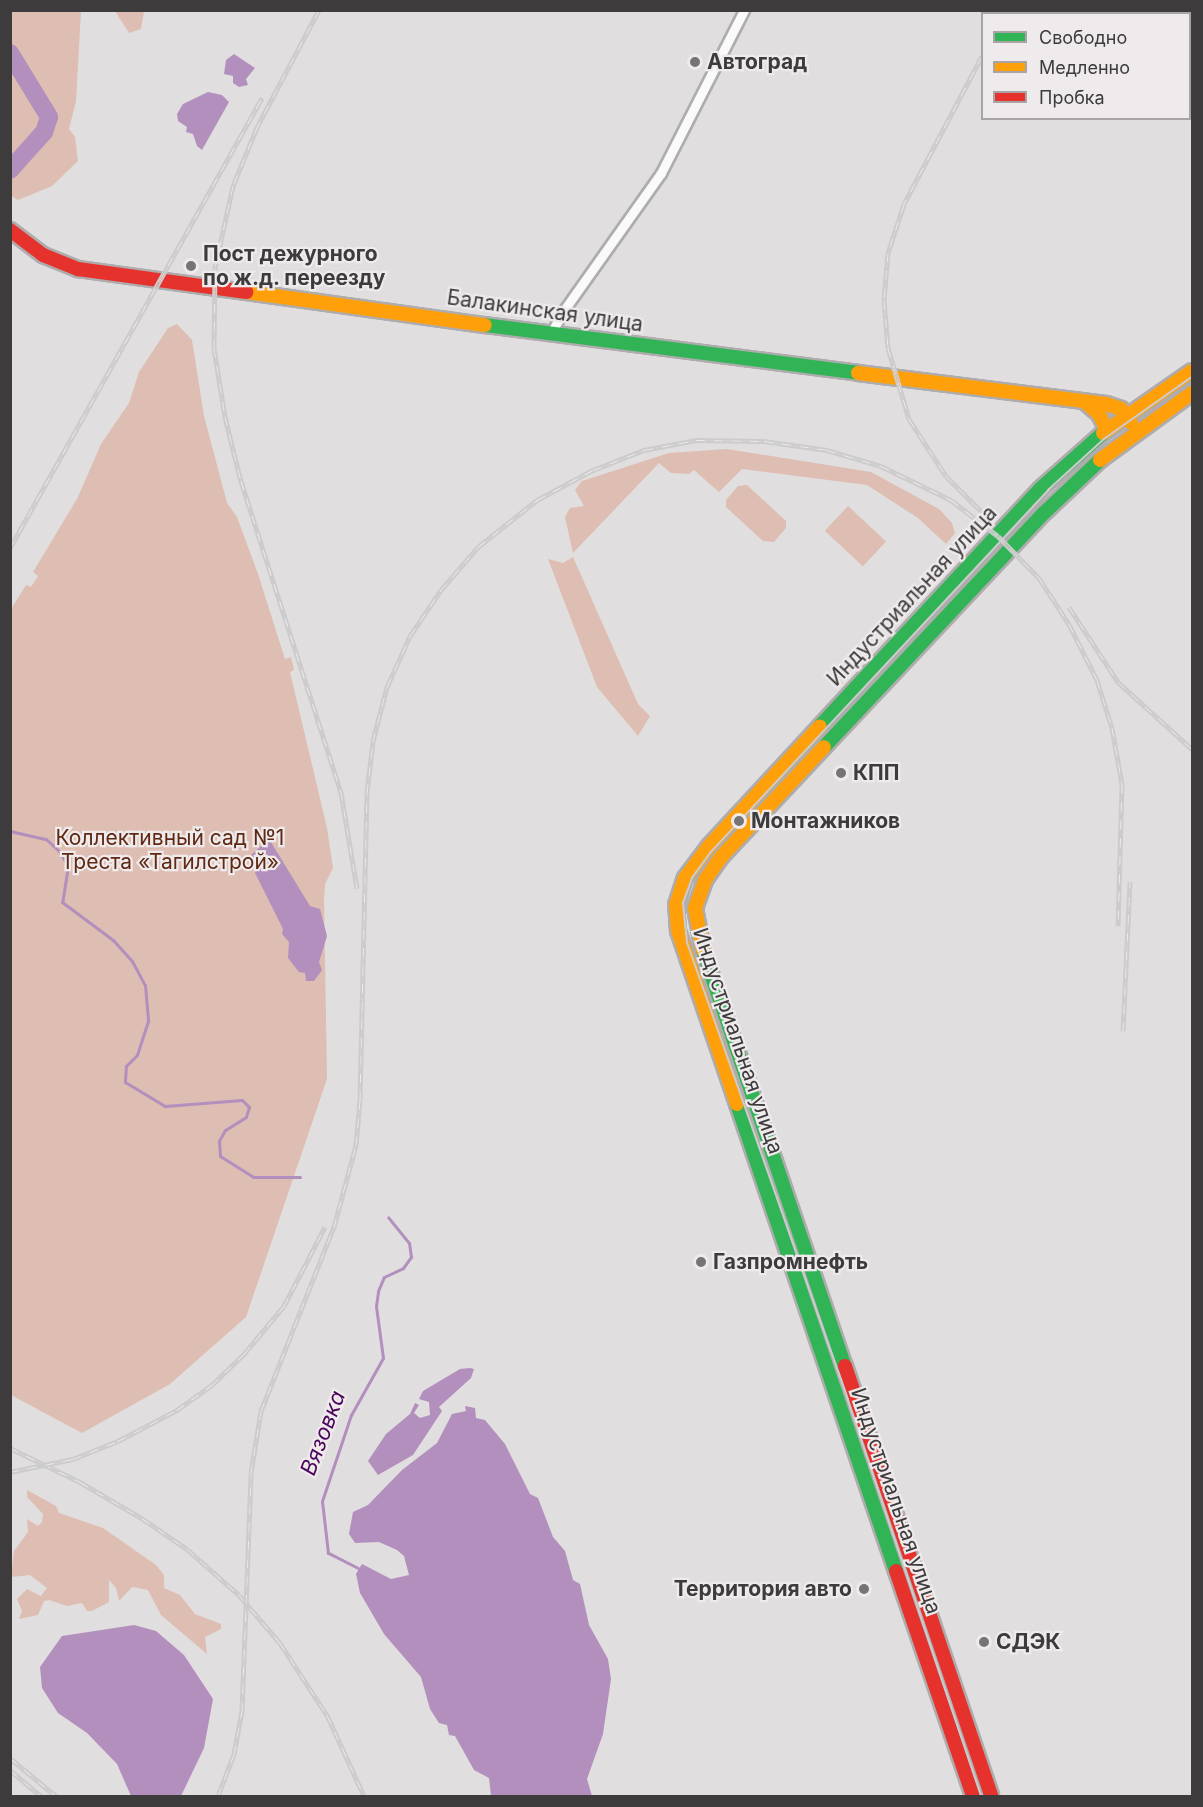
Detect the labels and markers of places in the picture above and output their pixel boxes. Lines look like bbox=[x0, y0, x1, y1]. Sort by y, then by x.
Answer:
place label: Автоград bbox=[707, 49, 807, 75]
marker: Автоград bbox=[688, 55, 702, 69]
place label: Пост дежурного по ж.д. переезду bbox=[203, 241, 386, 291]
marker: Пост дежурного по ж.д. переезду bbox=[184, 259, 198, 273]
place label: КПП bbox=[853, 760, 899, 786]
marker: КПП bbox=[834, 766, 848, 780]
place label: Монтажников bbox=[751, 808, 900, 834]
marker: Монтажников bbox=[732, 814, 746, 828]
place label: Газпромнефть bbox=[713, 1249, 868, 1275]
marker: Газпромнефть bbox=[694, 1255, 708, 1269]
place label: Территория авто bbox=[674, 1576, 852, 1602]
marker: Территория авто bbox=[857, 1582, 871, 1596]
place label: СДЭК bbox=[996, 1629, 1060, 1655]
marker: СДЭК bbox=[977, 1635, 991, 1649]

